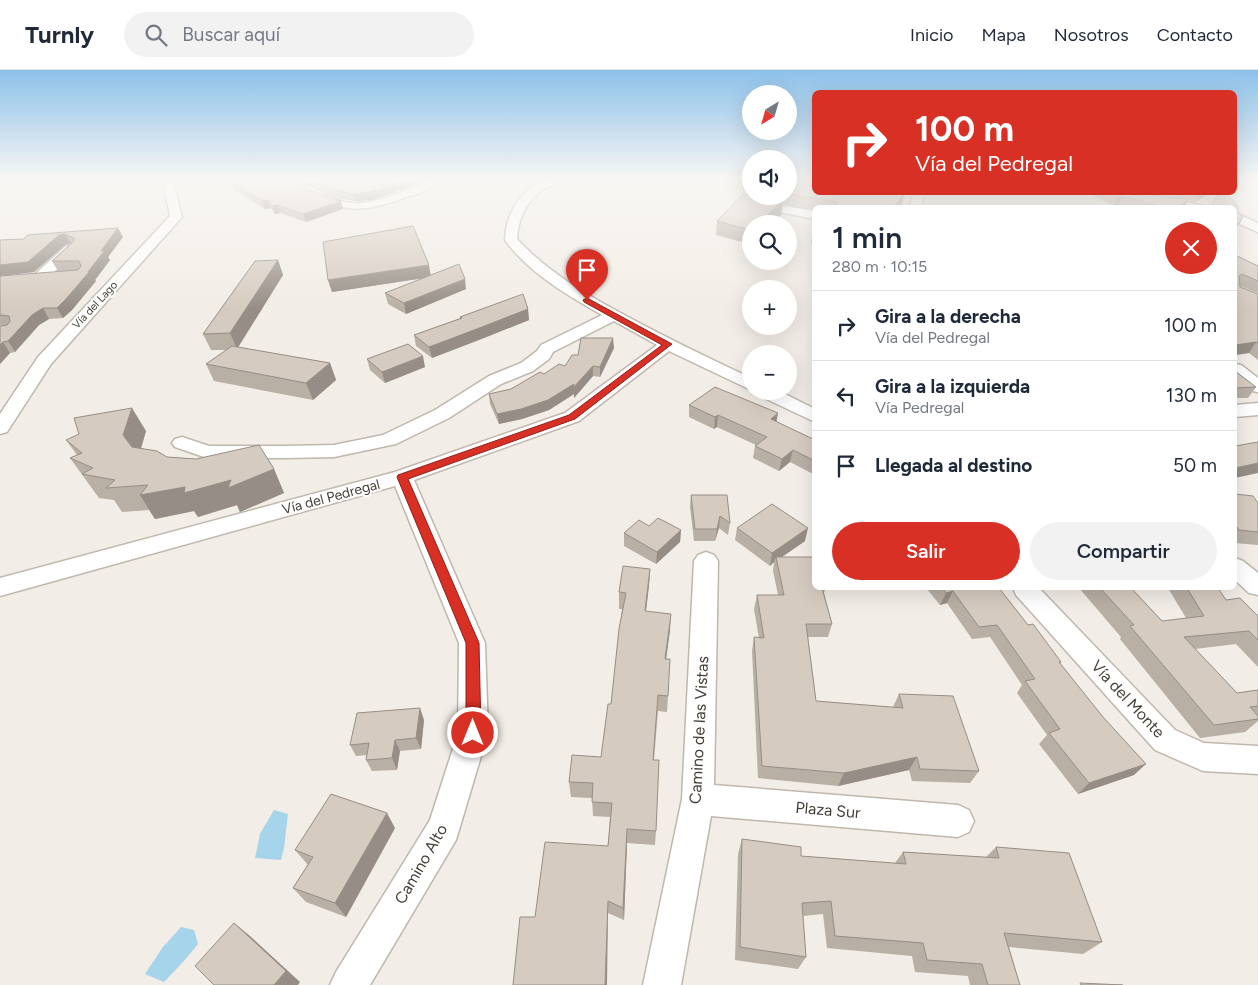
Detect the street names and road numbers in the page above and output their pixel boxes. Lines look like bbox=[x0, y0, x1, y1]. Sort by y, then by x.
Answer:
street label: Vía del Lago bbox=[70, 279, 120, 331]
street label: Vía del Pedregal bbox=[280, 476, 382, 518]
street label: Camino de las Vistas bbox=[686, 655, 712, 805]
street label: Vía del Monte bbox=[1087, 656, 1169, 742]
street label: Plaza Sur bbox=[795, 798, 862, 822]
street label: Camino Alto bbox=[391, 821, 451, 907]

